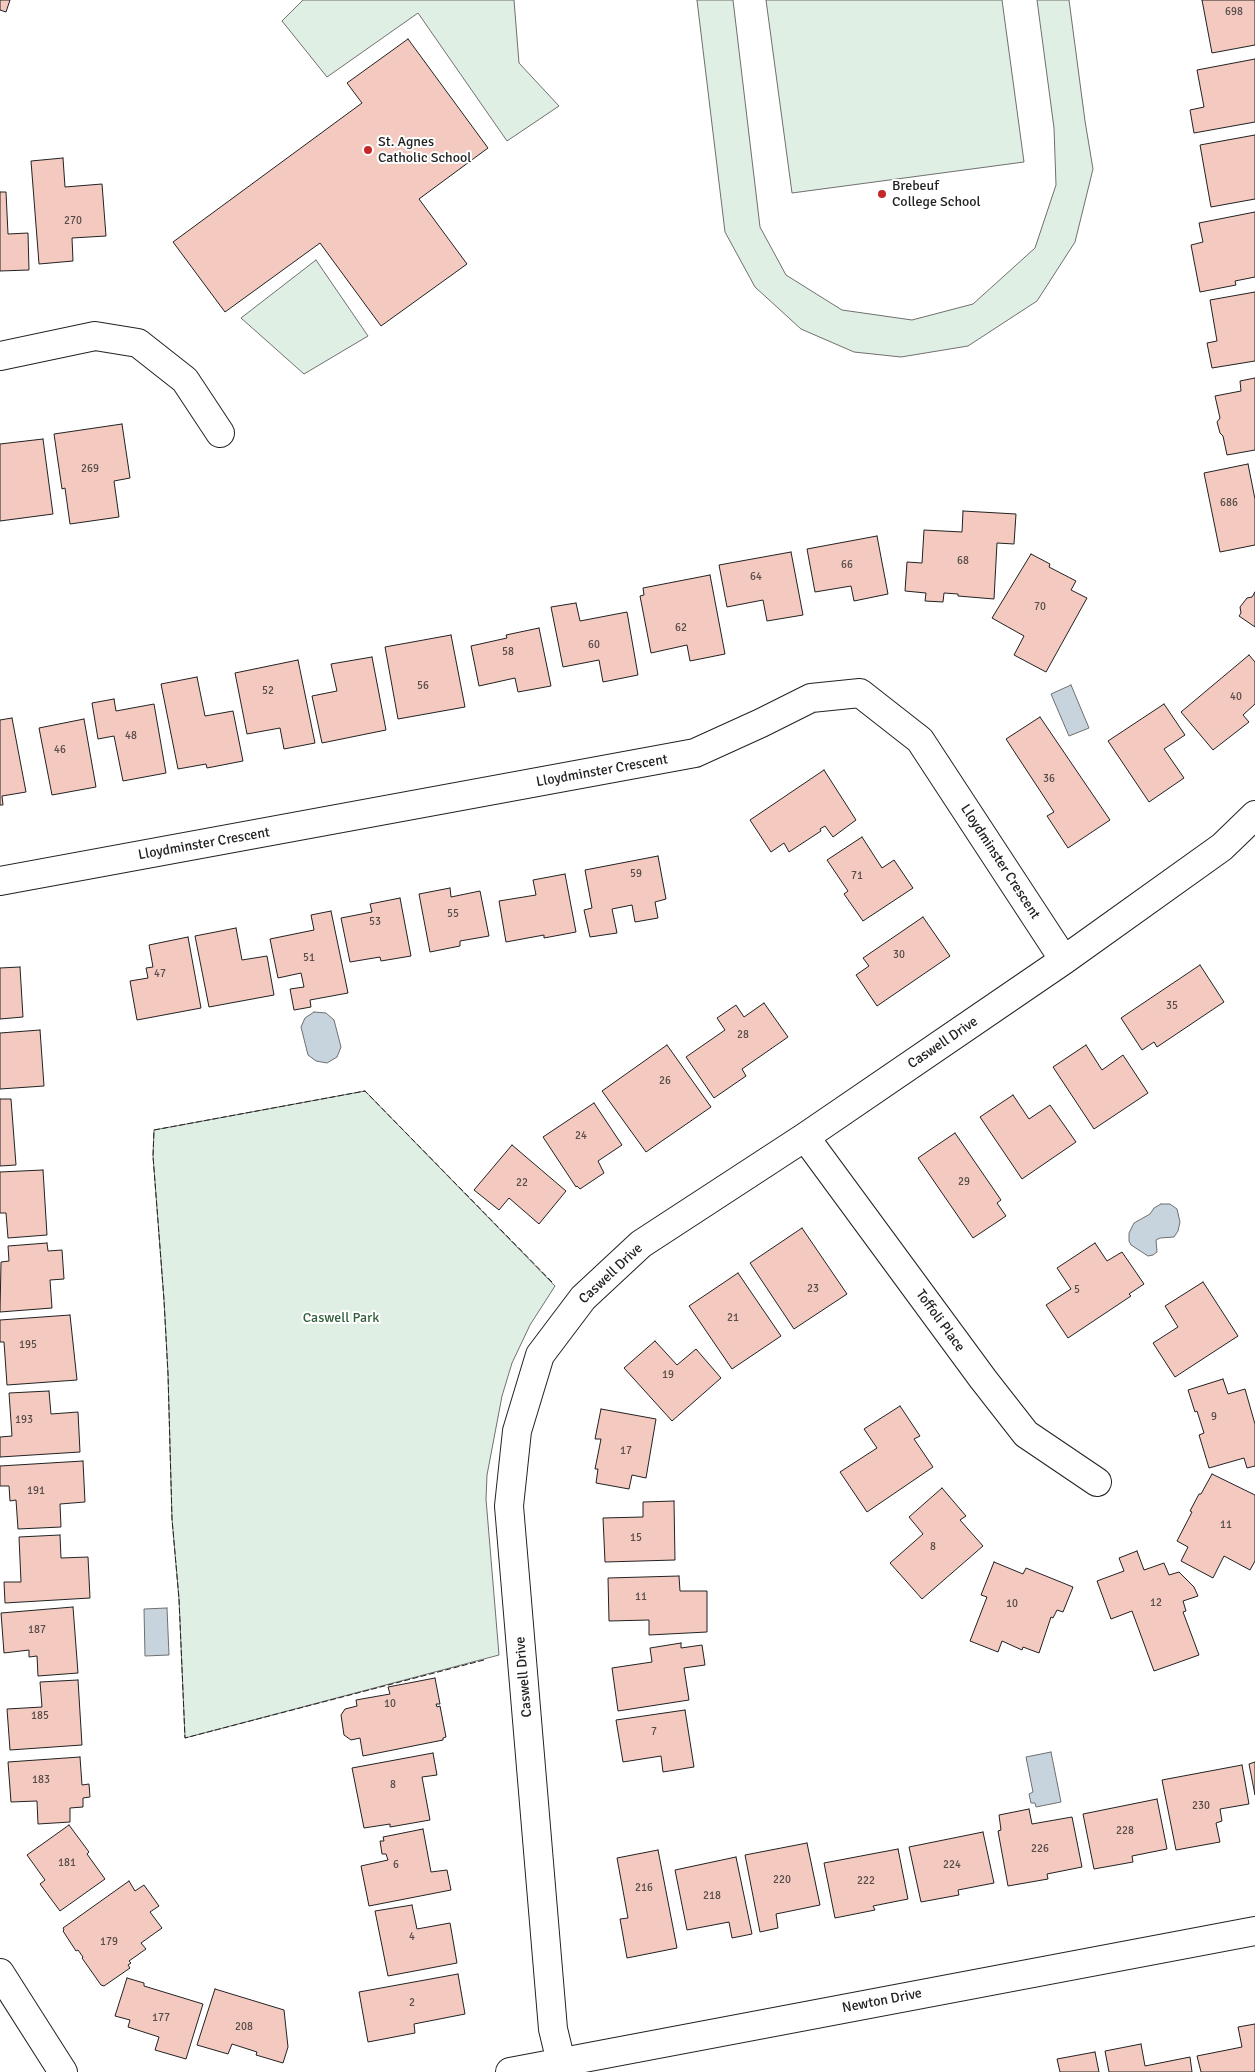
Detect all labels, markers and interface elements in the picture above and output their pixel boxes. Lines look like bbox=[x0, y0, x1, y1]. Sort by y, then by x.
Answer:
house number: 698 bbox=[1225, 5, 1243, 19]
place label: St. Agnes Catholic School bbox=[378, 134, 471, 166]
marker: St. Agnes Catholic School bbox=[362, 144, 374, 156]
place label: Brebeuf College School bbox=[892, 178, 981, 210]
marker: Brebeuf College School bbox=[876, 188, 888, 200]
house number: 270 bbox=[64, 214, 82, 228]
house number: 269 bbox=[81, 462, 99, 476]
house number: 686 bbox=[1220, 496, 1238, 510]
house number: 68 bbox=[957, 554, 969, 568]
house number: 66 bbox=[841, 558, 853, 572]
house number: 64 bbox=[750, 570, 762, 584]
house number: 70 bbox=[1034, 600, 1046, 614]
house number: 62 bbox=[675, 621, 687, 635]
house number: 60 bbox=[588, 638, 600, 652]
house number: 58 bbox=[502, 645, 514, 659]
house number: 56 bbox=[417, 679, 429, 693]
house number: 52 bbox=[262, 684, 274, 698]
house number: 40 bbox=[1230, 690, 1242, 704]
house number: 48 bbox=[125, 729, 137, 743]
house number: 46 bbox=[54, 743, 66, 757]
street label: Lloydminster Crescent bbox=[535, 751, 669, 791]
house number: 36 bbox=[1043, 772, 1055, 786]
street label: Lloydminster Crescent bbox=[957, 802, 1043, 922]
street label: Lloydminster Crescent bbox=[137, 824, 271, 864]
house number: 59 bbox=[630, 867, 642, 881]
house number: 71 bbox=[851, 869, 863, 883]
house number: 55 bbox=[447, 907, 459, 921]
house number: 53 bbox=[369, 915, 381, 929]
house number: 30 bbox=[893, 948, 905, 962]
house number: 51 bbox=[303, 951, 315, 965]
house number: 47 bbox=[154, 967, 166, 981]
house number: 35 bbox=[1166, 999, 1178, 1013]
street label: Caswell Drive bbox=[905, 1013, 981, 1073]
house number: 28 bbox=[737, 1028, 749, 1042]
house number: 26 bbox=[659, 1074, 671, 1088]
house number: 24 bbox=[575, 1129, 587, 1143]
house number: 29 bbox=[958, 1175, 970, 1189]
house number: 22 bbox=[516, 1176, 528, 1190]
street label: Caswell Drive bbox=[576, 1240, 646, 1308]
house number: 23 bbox=[807, 1282, 819, 1296]
house number: 5 bbox=[1074, 1283, 1080, 1297]
street label: Toffoli Place bbox=[912, 1287, 968, 1355]
park label: Caswell Park bbox=[303, 1310, 379, 1326]
house number: 21 bbox=[727, 1311, 739, 1325]
house number: 195 bbox=[19, 1338, 37, 1352]
house number: 19 bbox=[662, 1368, 674, 1382]
house number: 9 bbox=[1211, 1410, 1217, 1424]
house number: 193 bbox=[15, 1413, 33, 1427]
house number: 17 bbox=[620, 1444, 632, 1458]
house number: 191 bbox=[27, 1484, 45, 1498]
house number: 11 bbox=[1220, 1518, 1232, 1532]
house number: 15 bbox=[630, 1531, 642, 1545]
house number: 8 bbox=[930, 1540, 936, 1554]
house number: 11 bbox=[635, 1590, 647, 1604]
house number: 12 bbox=[1150, 1596, 1162, 1610]
house number: 10 bbox=[1006, 1597, 1018, 1611]
house number: 187 bbox=[28, 1623, 46, 1637]
street label: Caswell Drive bbox=[512, 1636, 536, 1718]
house number: 10 bbox=[384, 1697, 396, 1711]
house number: 185 bbox=[31, 1709, 49, 1723]
house number: 7 bbox=[651, 1725, 657, 1739]
house number: 183 bbox=[32, 1773, 50, 1787]
house number: 8 bbox=[390, 1778, 396, 1792]
house number: 230 bbox=[1192, 1799, 1210, 1813]
house number: 228 bbox=[1116, 1824, 1134, 1838]
house number: 226 bbox=[1031, 1842, 1049, 1856]
house number: 181 bbox=[58, 1856, 76, 1870]
house number: 6 bbox=[393, 1858, 399, 1872]
house number: 224 bbox=[943, 1858, 961, 1872]
house number: 220 bbox=[773, 1873, 791, 1887]
house number: 222 bbox=[857, 1874, 875, 1888]
house number: 216 bbox=[635, 1881, 653, 1895]
house number: 218 bbox=[703, 1889, 721, 1903]
house number: 4 bbox=[409, 1930, 415, 1944]
house number: 179 bbox=[100, 1935, 118, 1949]
street label: Newton Drive bbox=[841, 1985, 923, 2017]
house number: 2 bbox=[409, 1996, 415, 2010]
house number: 177 bbox=[152, 2011, 170, 2025]
house number: 208 bbox=[235, 2020, 253, 2034]

